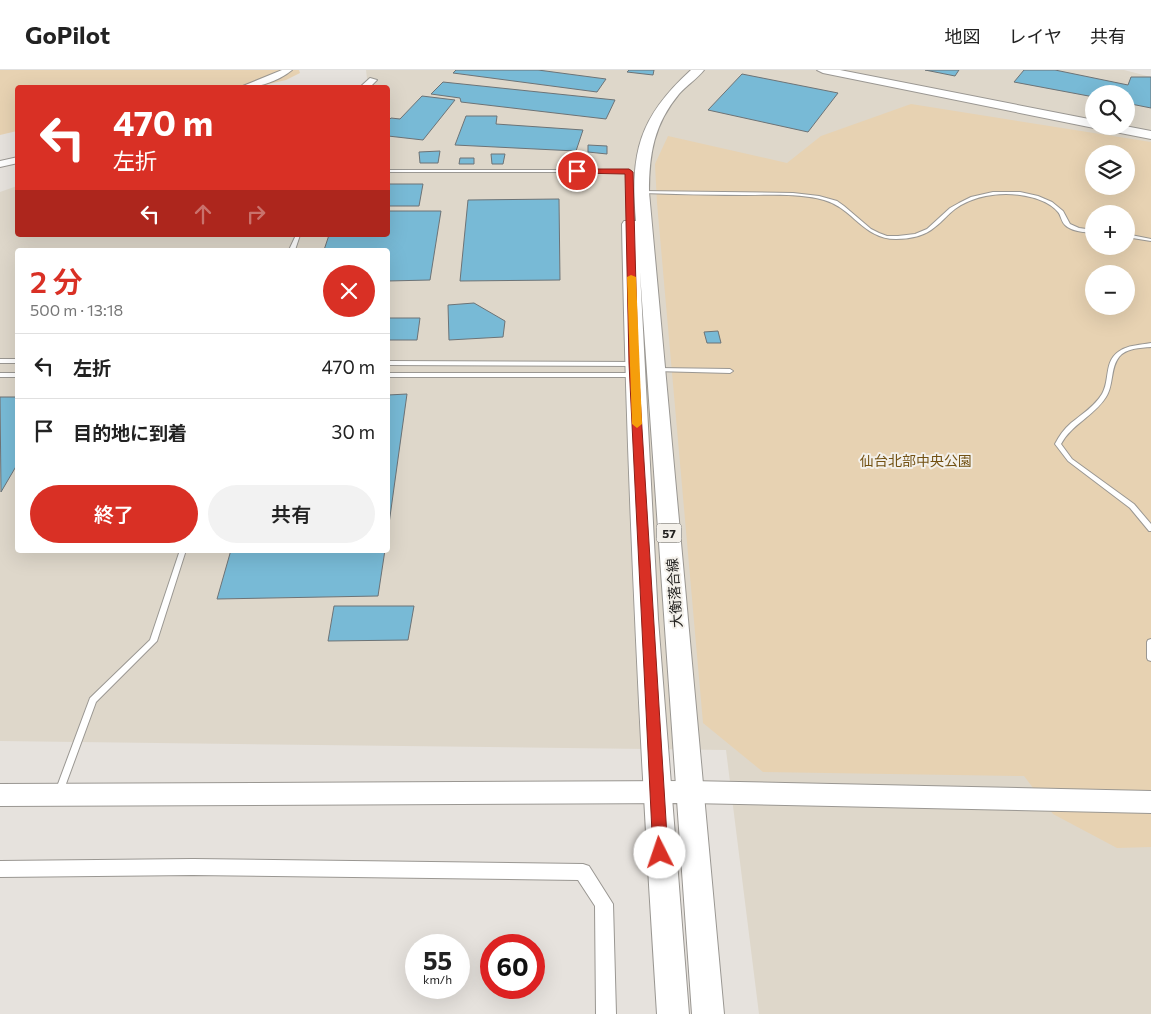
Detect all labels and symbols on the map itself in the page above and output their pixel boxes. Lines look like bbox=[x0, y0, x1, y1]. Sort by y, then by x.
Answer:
pin bbox=[556, 150, 598, 192]
park label: 仙台北部中央公園 bbox=[860, 452, 972, 469]
road number: 57 bbox=[656, 523, 682, 542]
street label: 大衡落合線 bbox=[663, 557, 685, 629]
position arrow bbox=[633, 826, 685, 878]
speed limit sign: 60 bbox=[480, 934, 545, 999]

